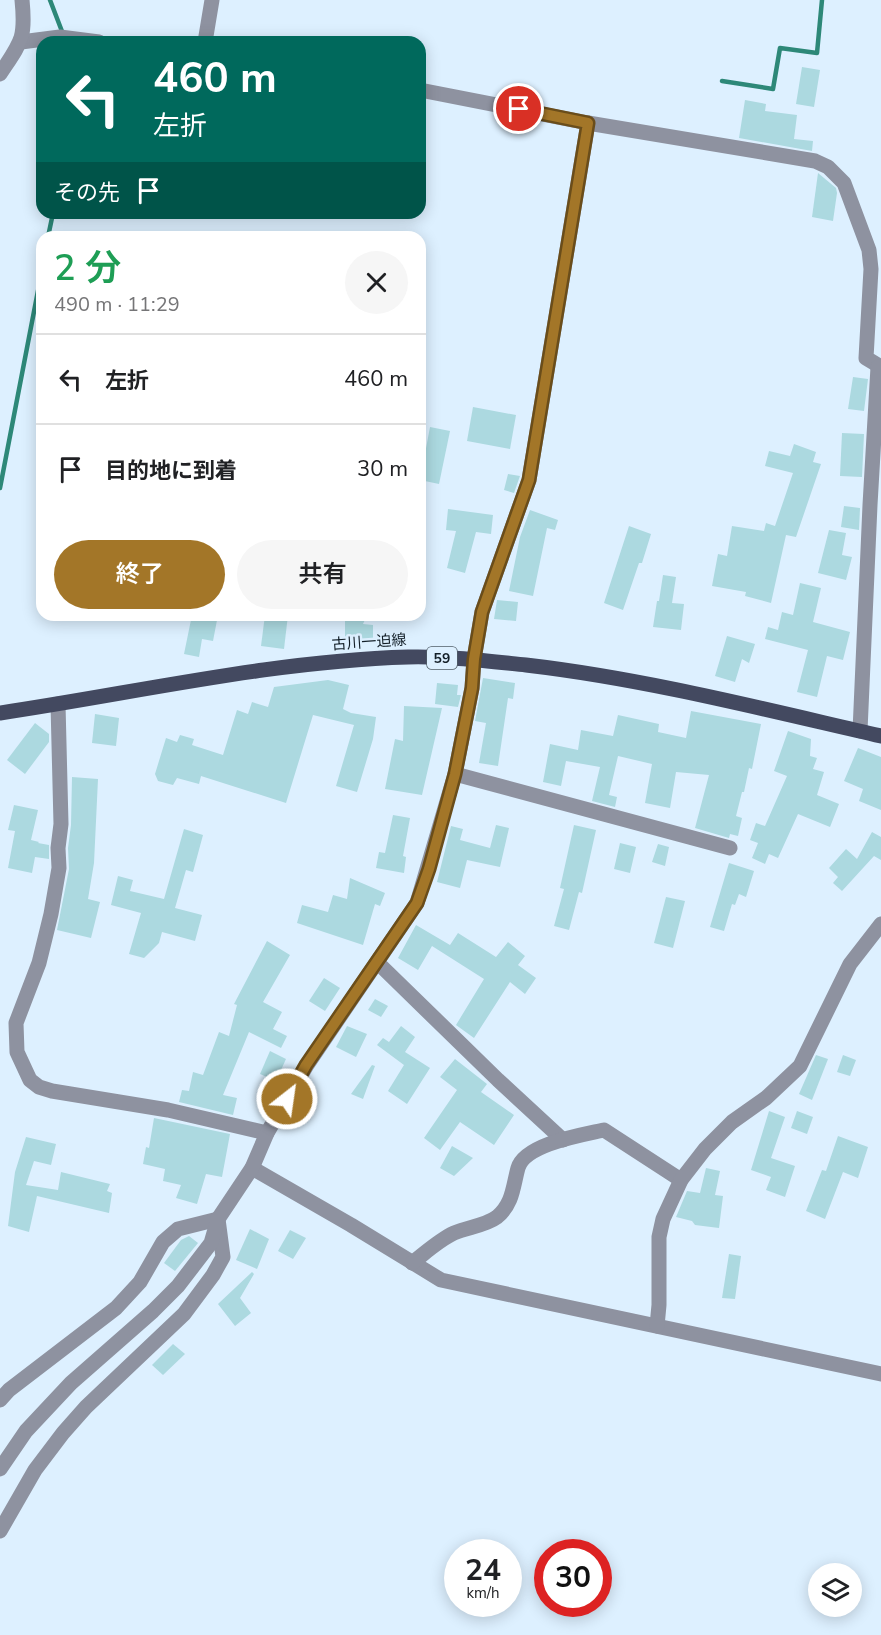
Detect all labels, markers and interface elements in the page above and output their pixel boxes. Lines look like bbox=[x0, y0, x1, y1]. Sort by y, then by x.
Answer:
text: 460 m bbox=[153, 50, 277, 107]
icon: left bbox=[54, 60, 132, 138]
pin bbox=[493, 83, 544, 134]
icon: arrive bbox=[502, 92, 535, 125]
text: 左折 bbox=[153, 108, 207, 145]
icon: arrive bbox=[132, 174, 165, 207]
text: その先 bbox=[54, 178, 120, 208]
text: 2 分 bbox=[54, 244, 121, 293]
button: close bbox=[345, 251, 408, 314]
text: 490 m · 11:29 bbox=[54, 291, 180, 318]
icon: left bbox=[54, 363, 87, 396]
text: 460 m bbox=[344, 364, 408, 394]
text: 左折 bbox=[105, 366, 149, 396]
icon: arrive bbox=[54, 453, 87, 486]
text: 30 m bbox=[357, 454, 408, 484]
text: 目的地に到着 bbox=[105, 456, 237, 486]
button: 終了 bbox=[54, 540, 225, 609]
button: 共有 bbox=[237, 540, 408, 609]
street label: 古川一迫線 bbox=[331, 629, 407, 655]
road number: 59 bbox=[427, 647, 457, 669]
position arrow bbox=[255, 1067, 319, 1131]
speed limit sign: 30 bbox=[534, 1539, 612, 1617]
text: 24 bbox=[465, 1550, 501, 1591]
map controls bbox=[808, 1563, 862, 1617]
button: layers bbox=[808, 1563, 862, 1617]
text: km/h bbox=[466, 1583, 500, 1603]

